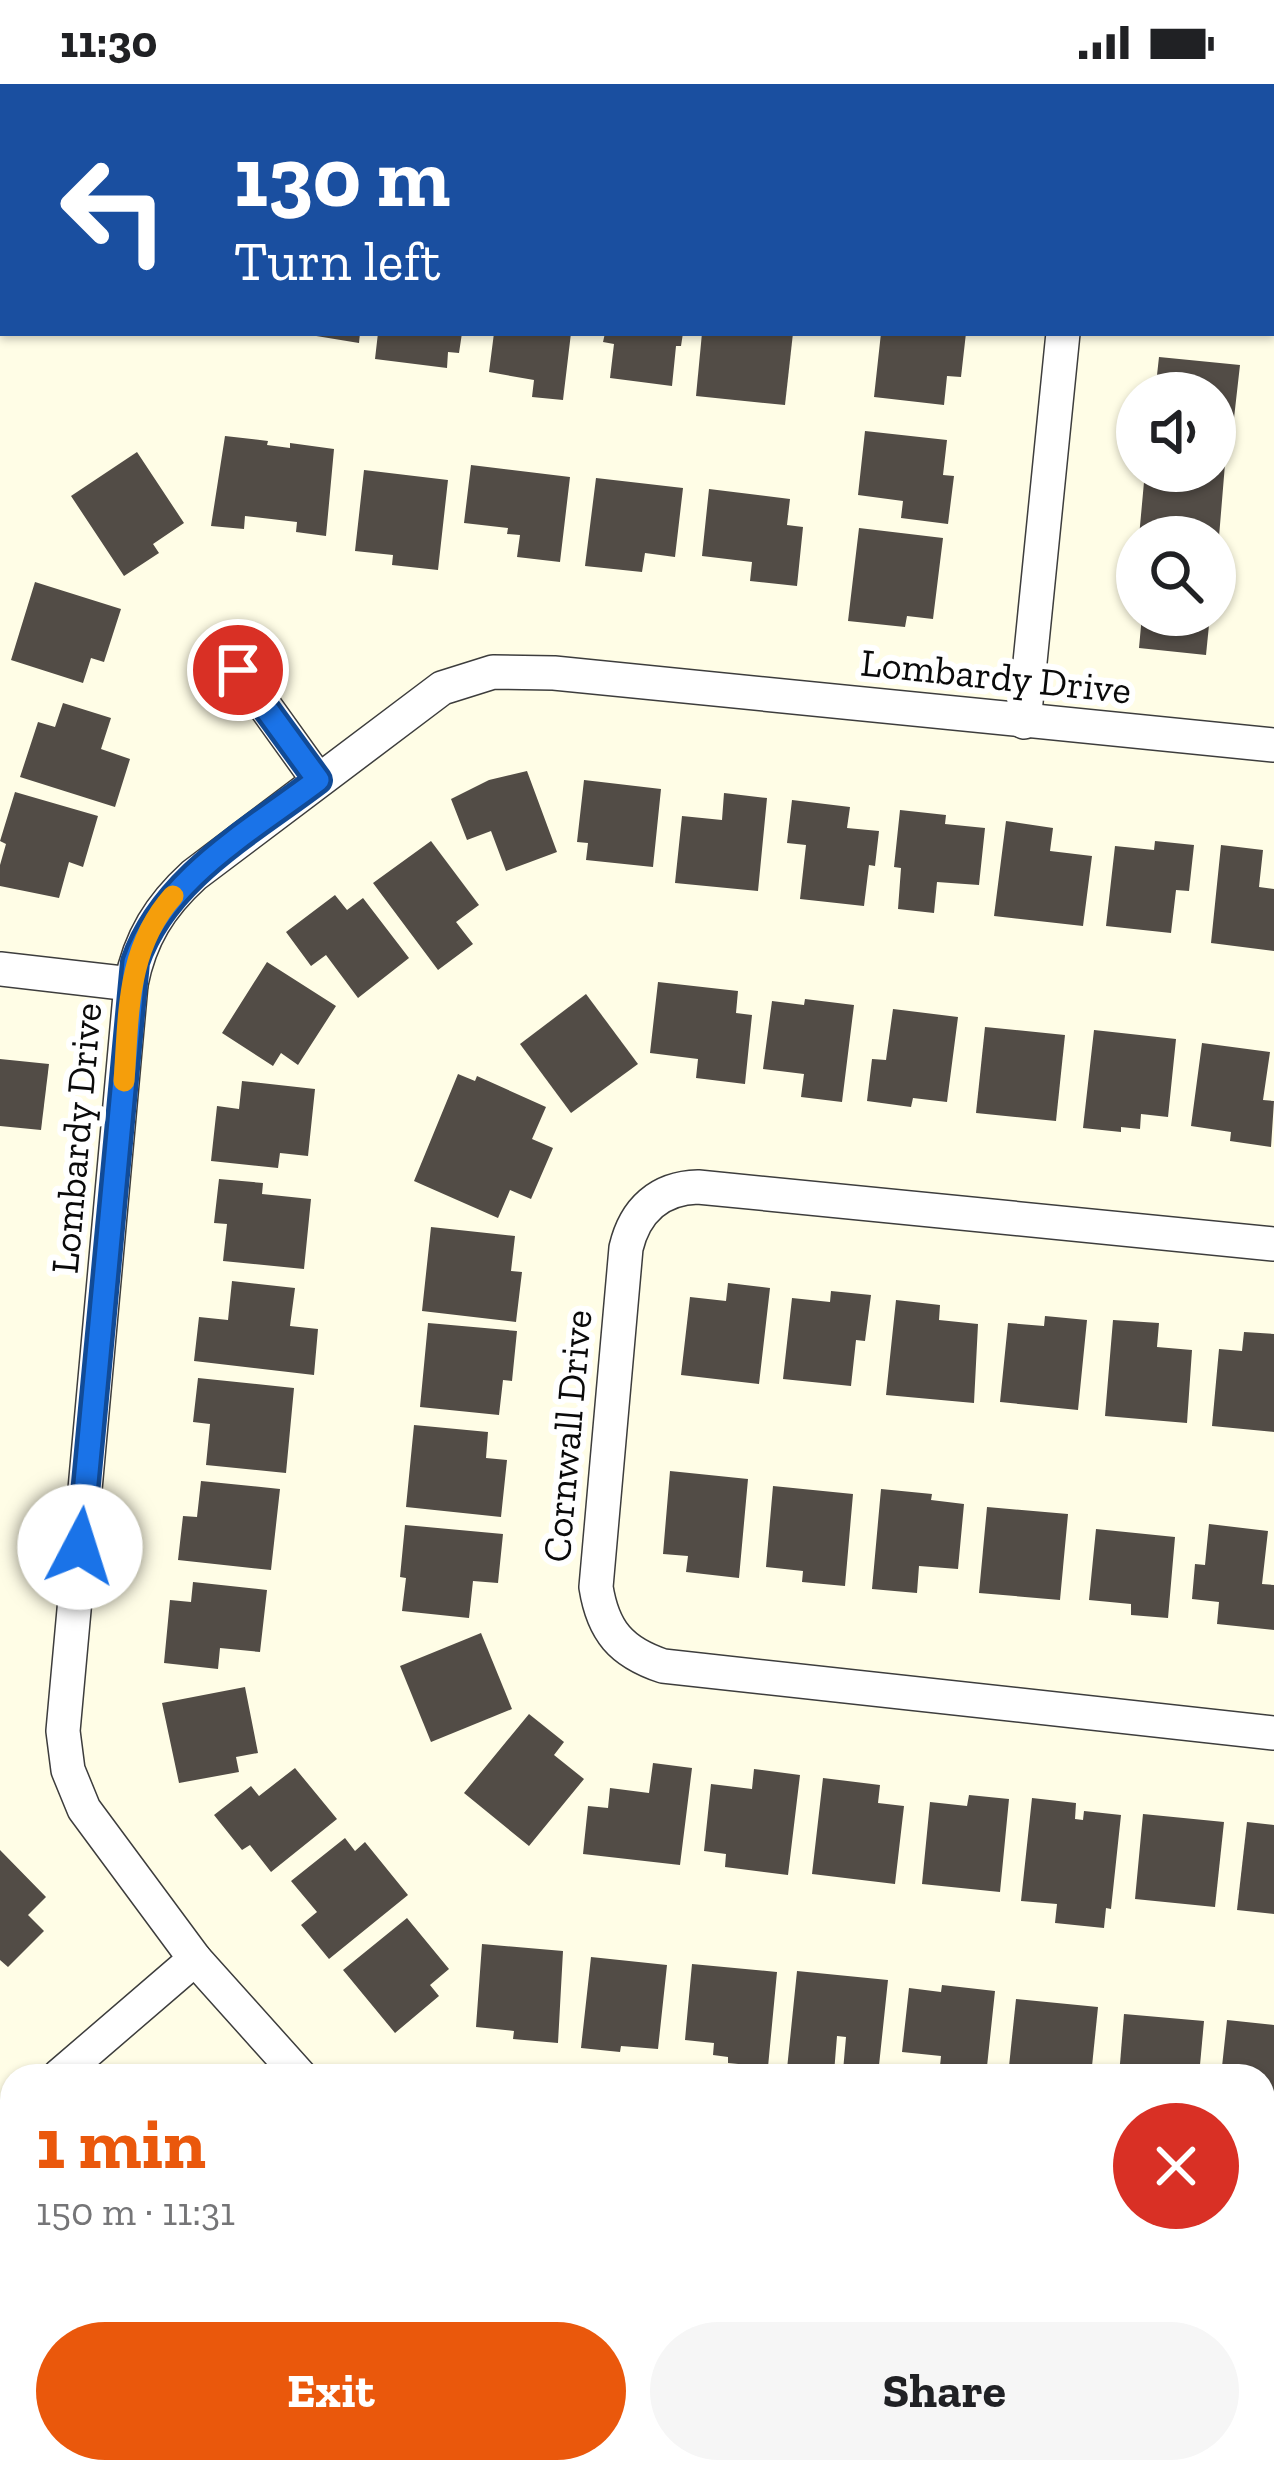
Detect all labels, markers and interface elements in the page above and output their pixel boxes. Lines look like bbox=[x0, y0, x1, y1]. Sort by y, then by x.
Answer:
text: 11:30 bbox=[60, 15, 157, 69]
text: 130 m bbox=[234, 127, 450, 228]
icon: left bbox=[36, 132, 192, 288]
text: Turn left bbox=[234, 229, 441, 294]
map controls bbox=[1116, 372, 1236, 636]
button: sound bbox=[1116, 372, 1236, 492]
button: search bbox=[1116, 516, 1236, 636]
pin bbox=[187, 619, 289, 721]
icon: arrive bbox=[205, 637, 271, 703]
street label: Lombardy Drive bbox=[858, 638, 1134, 714]
street label: Lombardy Drive bbox=[41, 1001, 111, 1275]
street label: Cornwall Drive bbox=[533, 1308, 601, 1564]
position arrow bbox=[17, 1484, 143, 1610]
text: 1 min bbox=[36, 2100, 206, 2186]
button: close bbox=[1113, 2103, 1239, 2229]
text: 150 m · 11:31 bbox=[36, 2188, 235, 2235]
button: Exit bbox=[36, 2322, 626, 2460]
button: Share bbox=[650, 2322, 1239, 2460]

